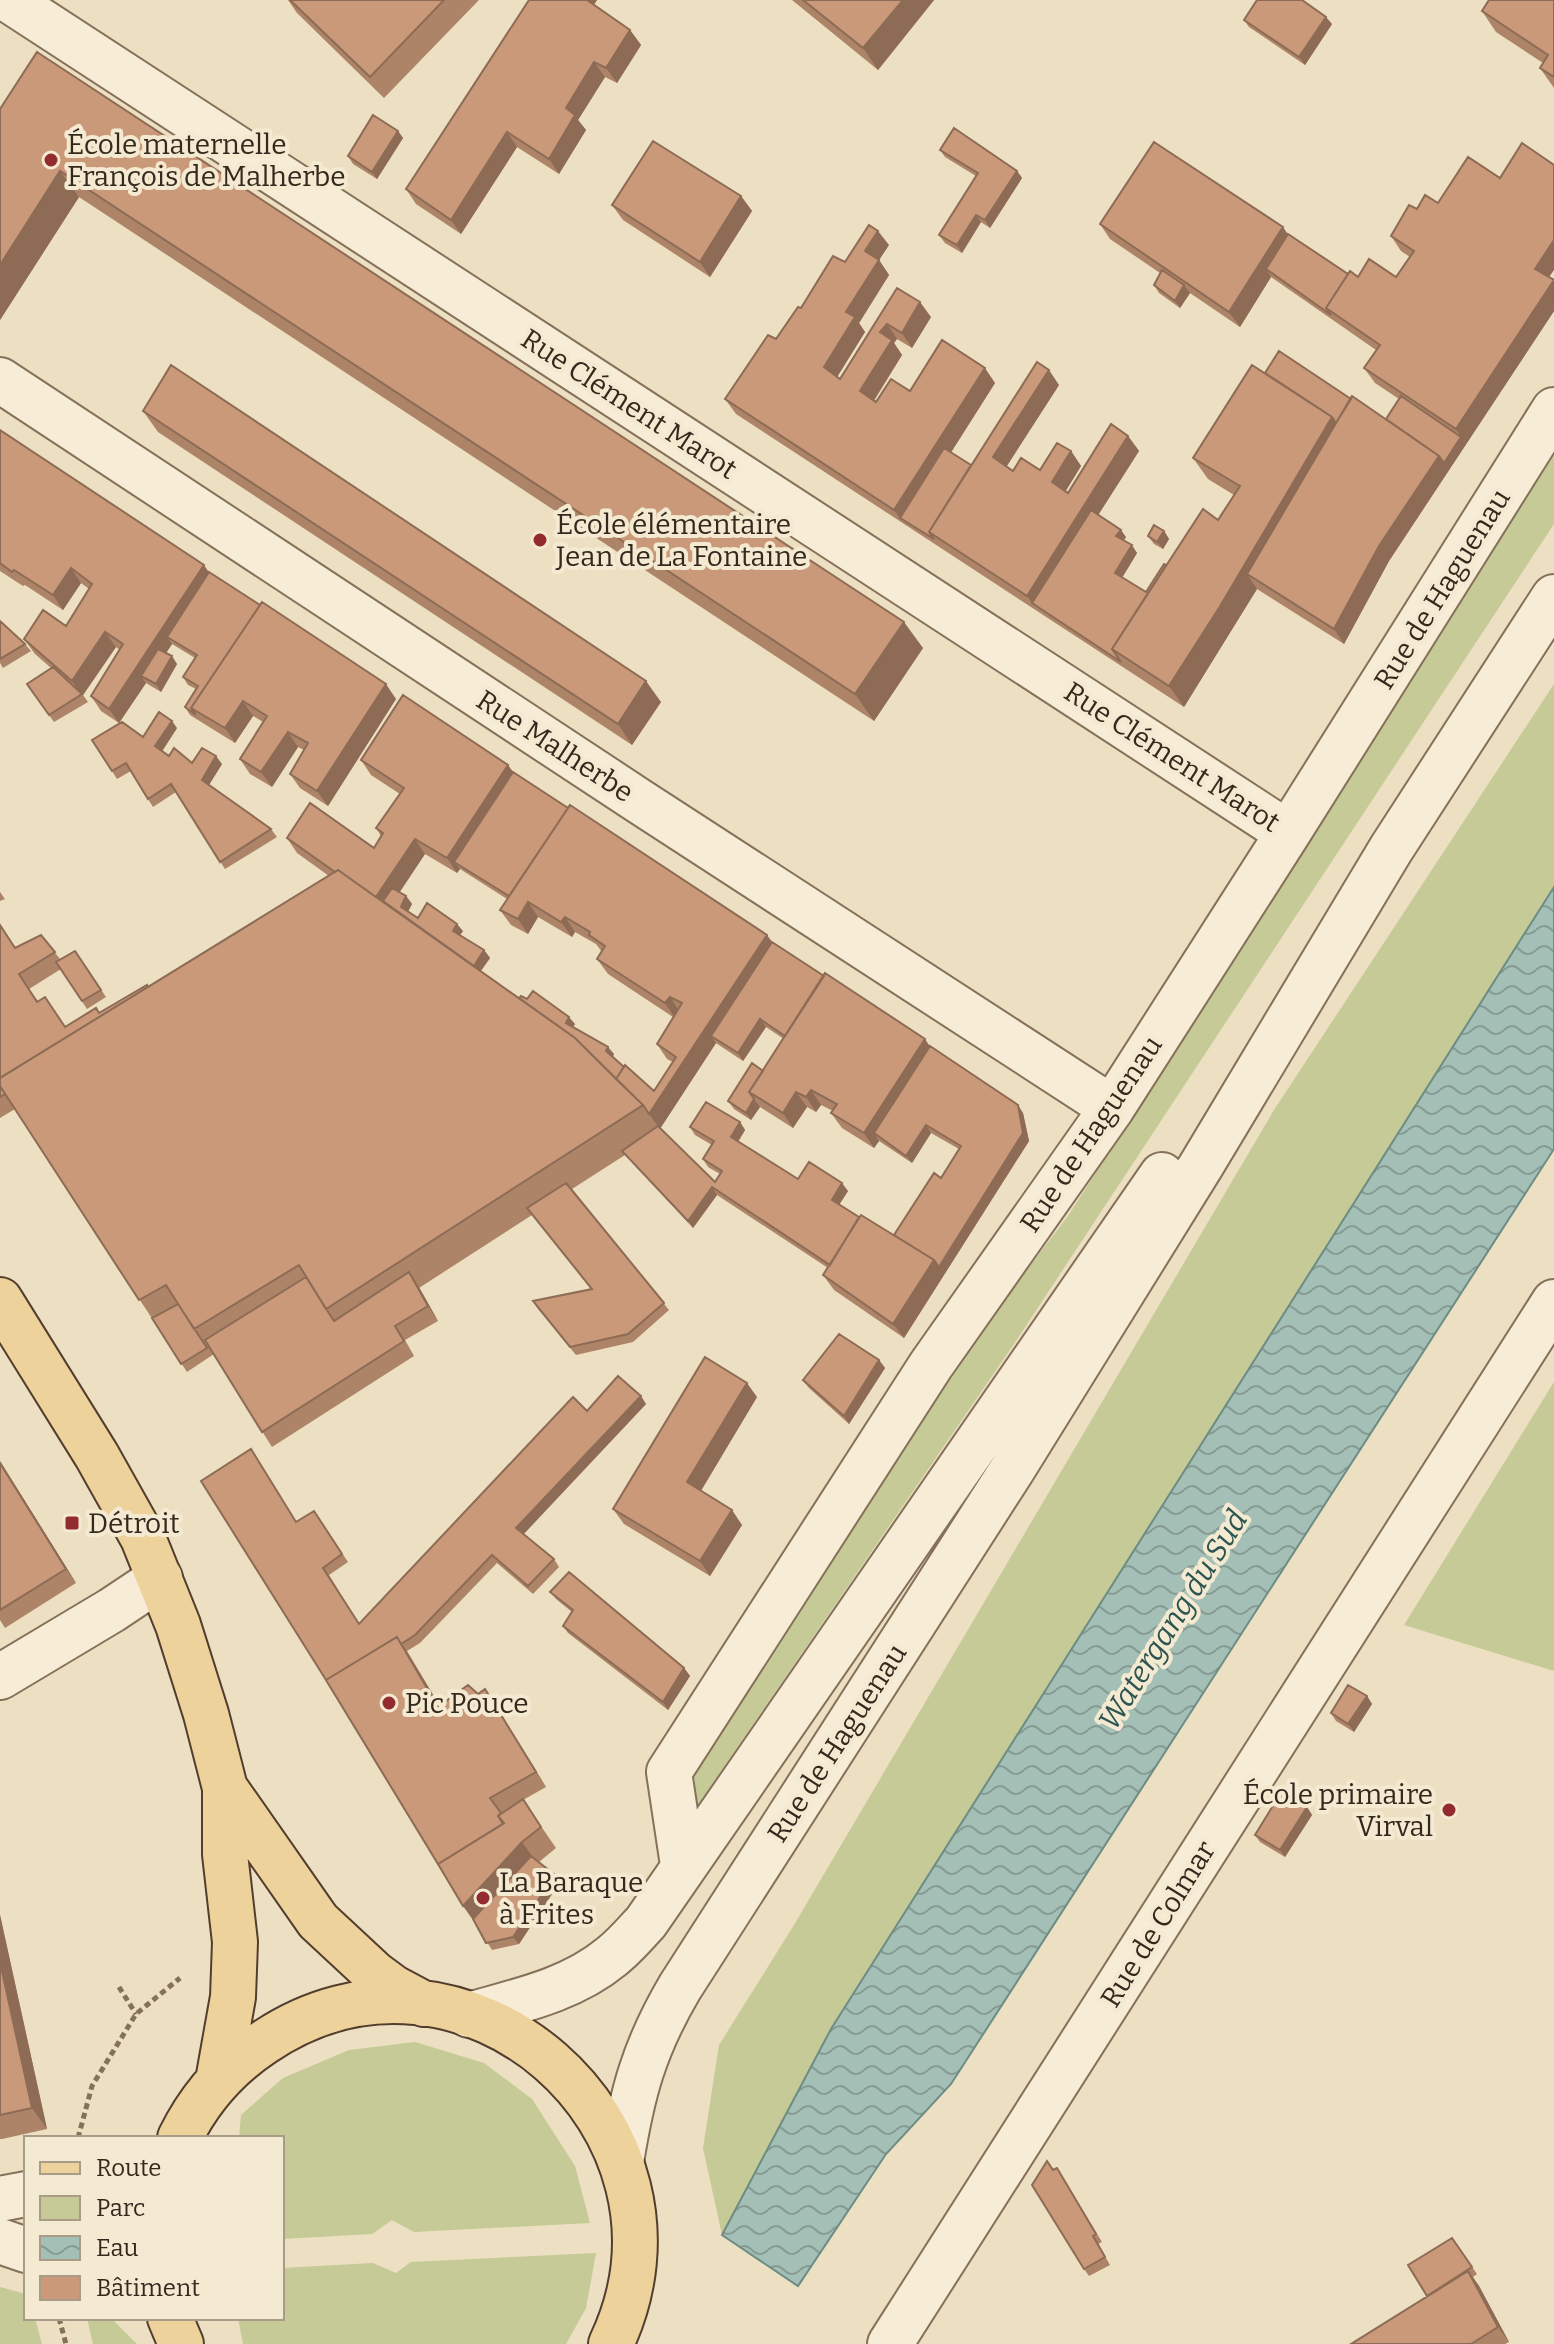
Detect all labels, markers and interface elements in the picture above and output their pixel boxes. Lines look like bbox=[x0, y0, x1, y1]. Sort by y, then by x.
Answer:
place label: École maternelle François de Malherbe bbox=[67, 127, 346, 193]
marker: École maternelle François de Malherbe bbox=[42, 151, 60, 169]
street label: Rue Clément Marot bbox=[515, 322, 743, 486]
street label: Rue de Haguenau bbox=[1367, 483, 1517, 695]
place label: École élémentaire Jean de La Fontaine bbox=[555, 507, 807, 573]
marker: École élémentaire Jean de La Fontaine bbox=[531, 531, 549, 549]
street label: Rue Clément Marot bbox=[1058, 675, 1286, 839]
street label: Rue Malherbe bbox=[470, 683, 640, 809]
street label: Rue de Haguenau bbox=[1013, 1030, 1169, 1238]
water label: Watergang du Sud bbox=[1091, 1504, 1255, 1736]
place label: Détroit bbox=[88, 1507, 180, 1540]
marker: Détroit bbox=[63, 1514, 81, 1532]
street label: Rue de Haguenau bbox=[761, 1638, 913, 1848]
place label: Pic Pouce bbox=[405, 1687, 529, 1720]
marker: Pic Pouce bbox=[380, 1694, 398, 1712]
place label: École primaire Virval bbox=[1243, 1777, 1433, 1843]
marker: École primaire Virval bbox=[1440, 1801, 1458, 1819]
street label: Rue de Colmar bbox=[1094, 1835, 1222, 2013]
place label: La Baraque à Frites bbox=[499, 1866, 643, 1931]
marker: La Baraque à Frites bbox=[474, 1889, 492, 1907]
legend bbox=[24, 2136, 284, 2320]
text: Route bbox=[96, 2154, 161, 2182]
text: Parc bbox=[96, 2194, 145, 2222]
text: Eau bbox=[96, 2234, 139, 2262]
text: Bâtiment bbox=[96, 2274, 200, 2302]

